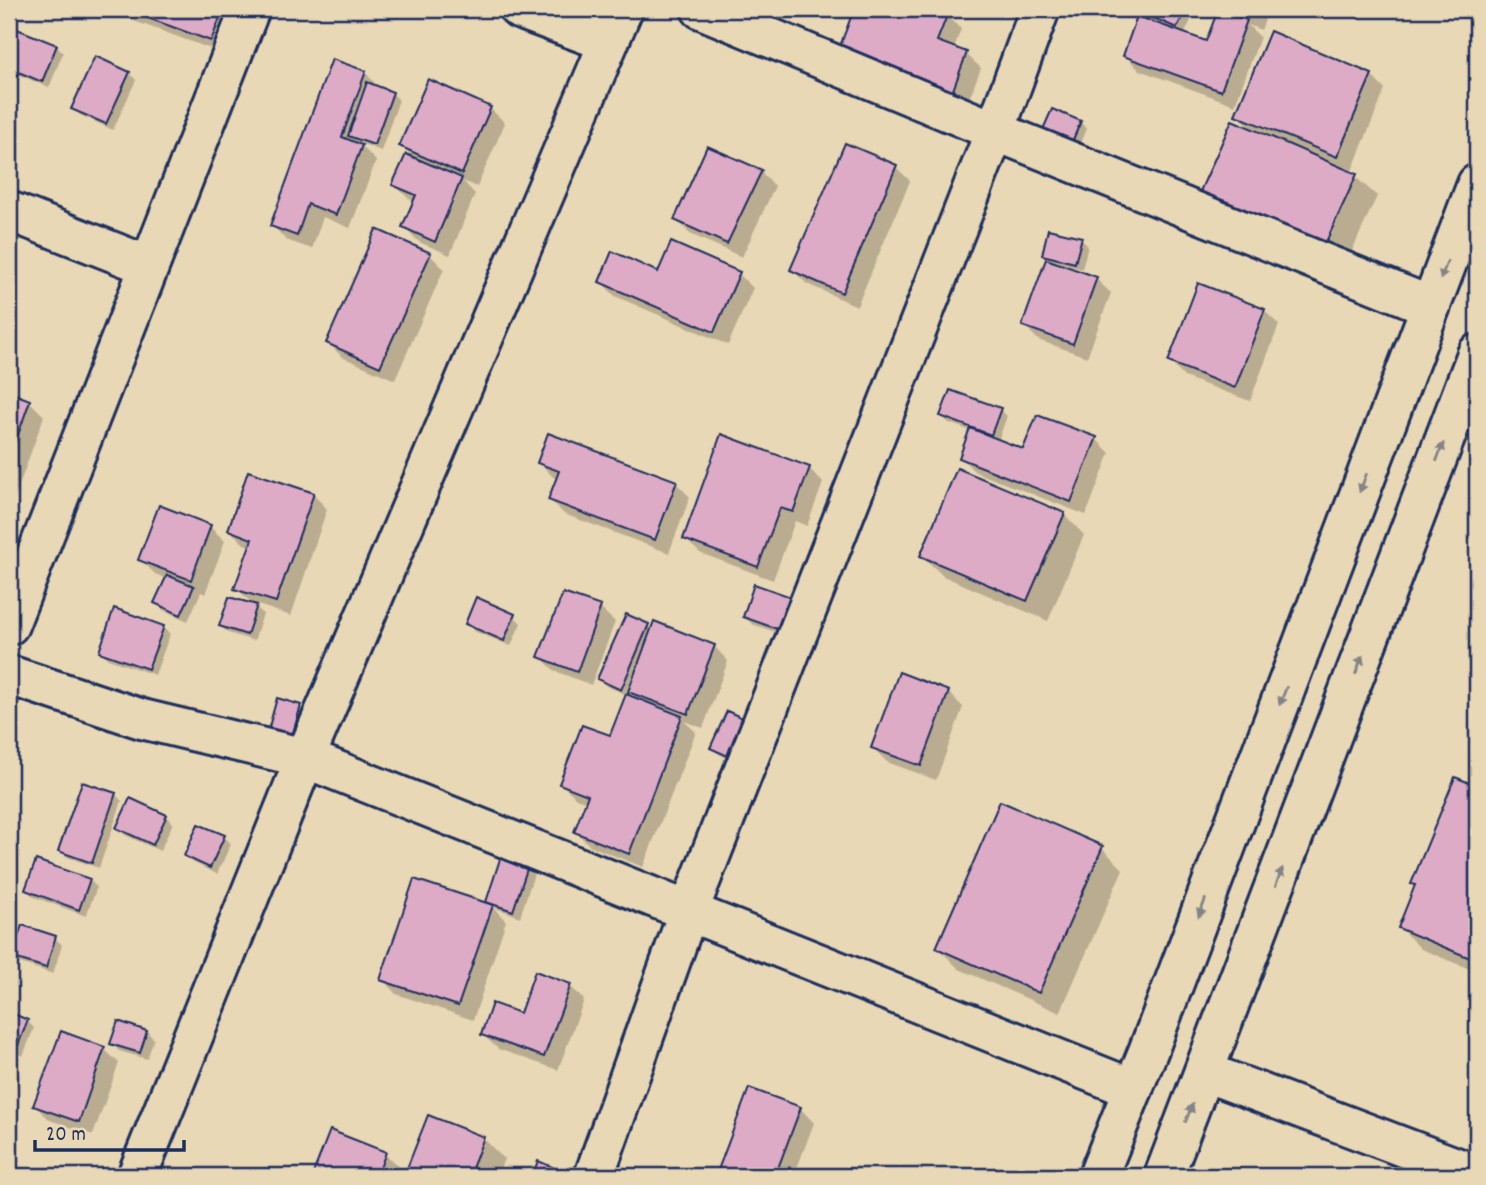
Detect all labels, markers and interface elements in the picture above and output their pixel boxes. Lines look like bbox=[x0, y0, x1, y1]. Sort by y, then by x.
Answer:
one-way arrow bbox=[1439, 260, 1450, 281]
one-way arrow bbox=[1435, 441, 1446, 462]
one-way arrow bbox=[1358, 473, 1369, 494]
one-way arrow bbox=[1354, 654, 1365, 675]
one-way arrow bbox=[1277, 685, 1288, 706]
one-way arrow bbox=[1273, 867, 1284, 888]
one-way arrow bbox=[1196, 898, 1207, 919]
one-way arrow bbox=[1183, 1102, 1194, 1123]
scale bar bbox=[35, 1108, 184, 1152]
text: 20 m bbox=[46, 1121, 86, 1151]

